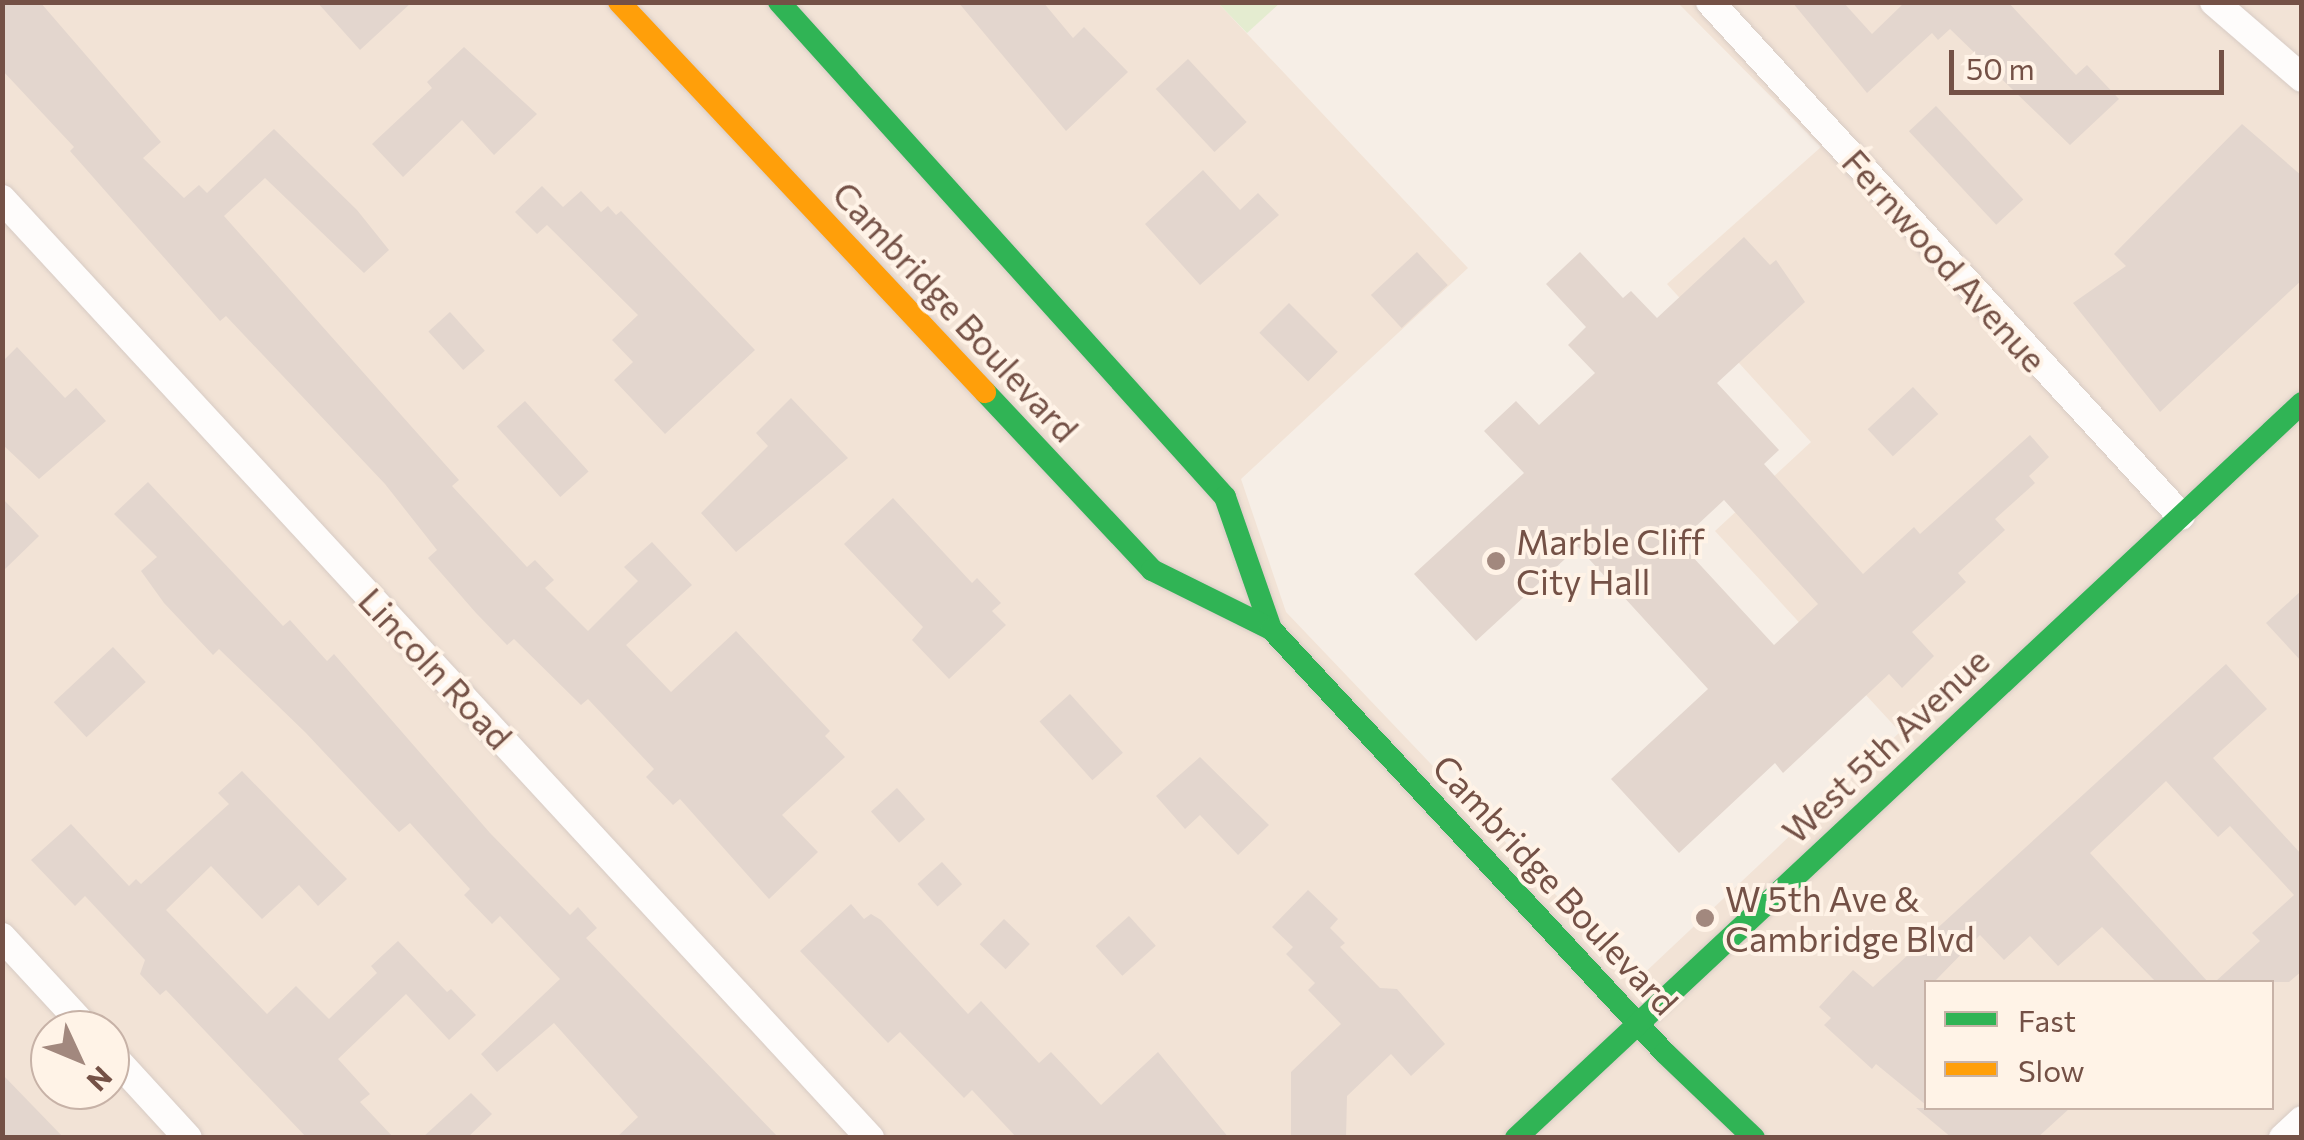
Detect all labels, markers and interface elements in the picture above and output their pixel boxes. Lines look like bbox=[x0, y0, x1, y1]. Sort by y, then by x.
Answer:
scale bar bbox=[1954, 30, 2229, 92]
text: 50 m bbox=[1966, 49, 2035, 86]
street label: Fernwood Avenue bbox=[1834, 140, 2056, 380]
street label: Cambridge Boulevard bbox=[825, 172, 1087, 450]
place label: Marble Cliff City Hall bbox=[1516, 520, 1705, 602]
marker: Marble Cliff City Hall bbox=[1485, 550, 1507, 572]
street label: Lincoln Road bbox=[351, 579, 521, 757]
street label: West 5th Avenue bbox=[1773, 639, 1997, 851]
street label: Cambridge Boulevard bbox=[1425, 745, 1687, 1023]
place label: W 5th Ave & Cambridge Blvd bbox=[1725, 877, 1975, 959]
marker: W 5th Ave & Cambridge Blvd bbox=[1694, 907, 1716, 929]
legend bbox=[1924, 980, 2274, 1110]
text: Fast bbox=[2018, 1001, 2076, 1038]
north arrow bbox=[30, 1010, 130, 1110]
text: Slow bbox=[2018, 1051, 2085, 1088]
text: N bbox=[81, 1060, 120, 1099]

